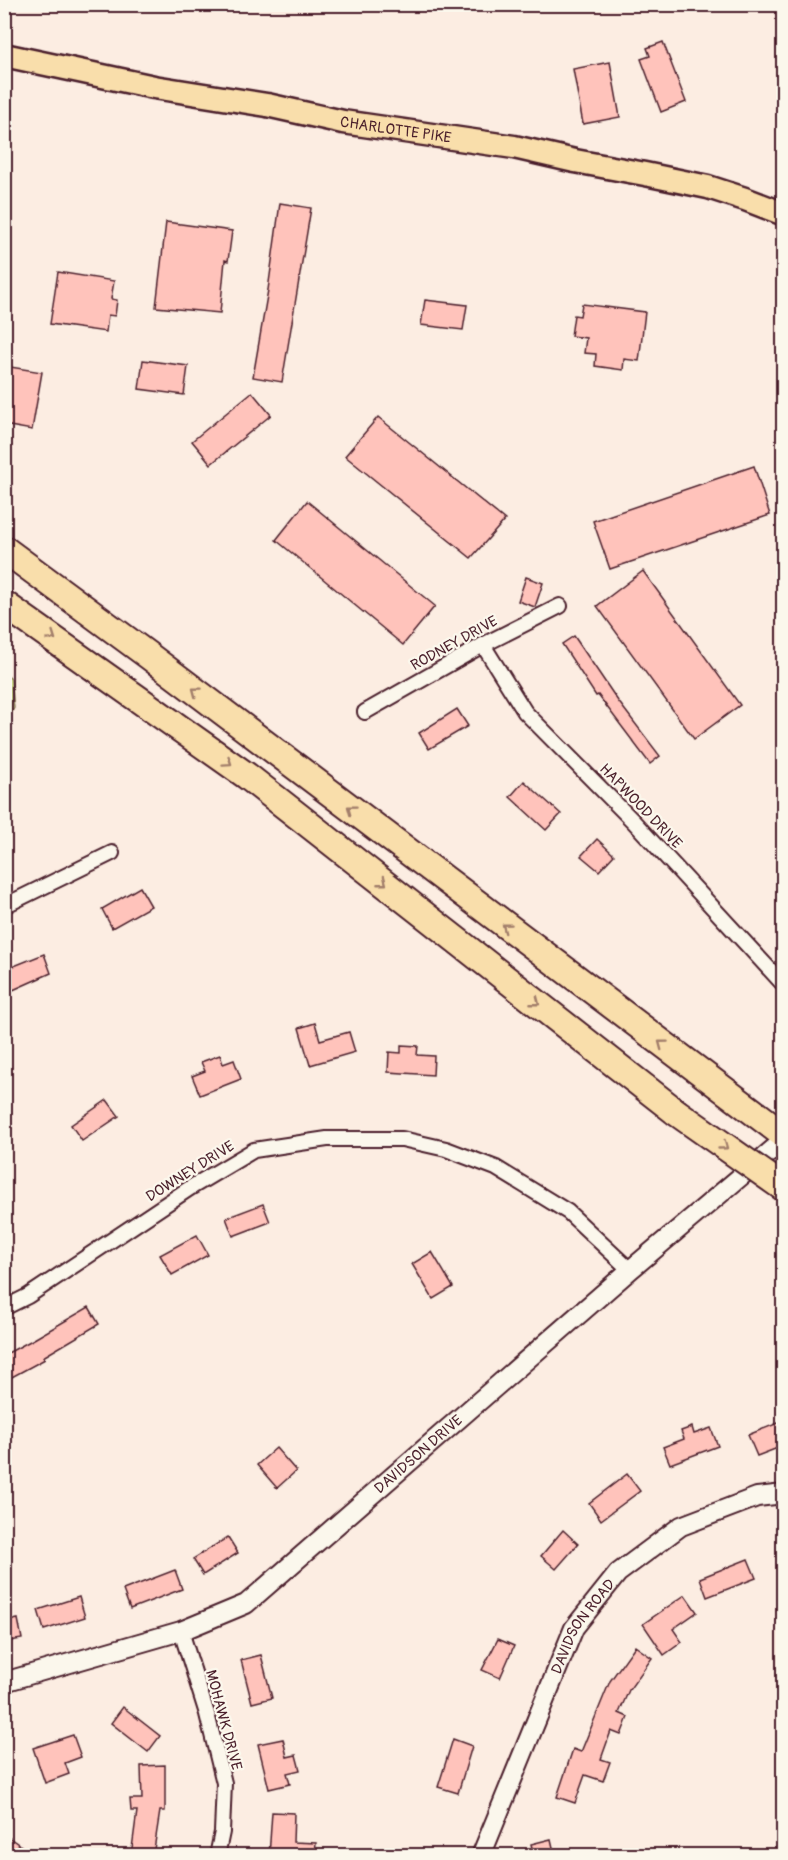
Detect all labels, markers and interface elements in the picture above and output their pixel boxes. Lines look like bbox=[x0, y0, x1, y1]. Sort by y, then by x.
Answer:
street label: CHARLOTTE PIKE bbox=[339, 113, 453, 148]
street label: RODNEY DRIVE bbox=[407, 612, 501, 675]
one-way arrow bbox=[46, 630, 57, 641]
one-way arrow bbox=[191, 688, 202, 699]
one-way arrow bbox=[222, 755, 233, 766]
street label: HAPWOOD DRIVE bbox=[595, 760, 686, 853]
one-way arrow bbox=[347, 805, 358, 816]
one-way arrow bbox=[376, 874, 387, 885]
one-way arrow bbox=[502, 923, 513, 934]
one-way arrow bbox=[529, 995, 540, 1006]
one-way arrow bbox=[658, 1041, 669, 1052]
street label: DOWNEY DRIVE bbox=[143, 1137, 238, 1206]
one-way arrow bbox=[717, 1138, 728, 1149]
street label: DAVIDSON DRIVE bbox=[371, 1411, 467, 1498]
street label: DAVIDSON ROAD bbox=[547, 1575, 619, 1677]
street label: MOHAWK DRIVE bbox=[201, 1668, 246, 1772]

